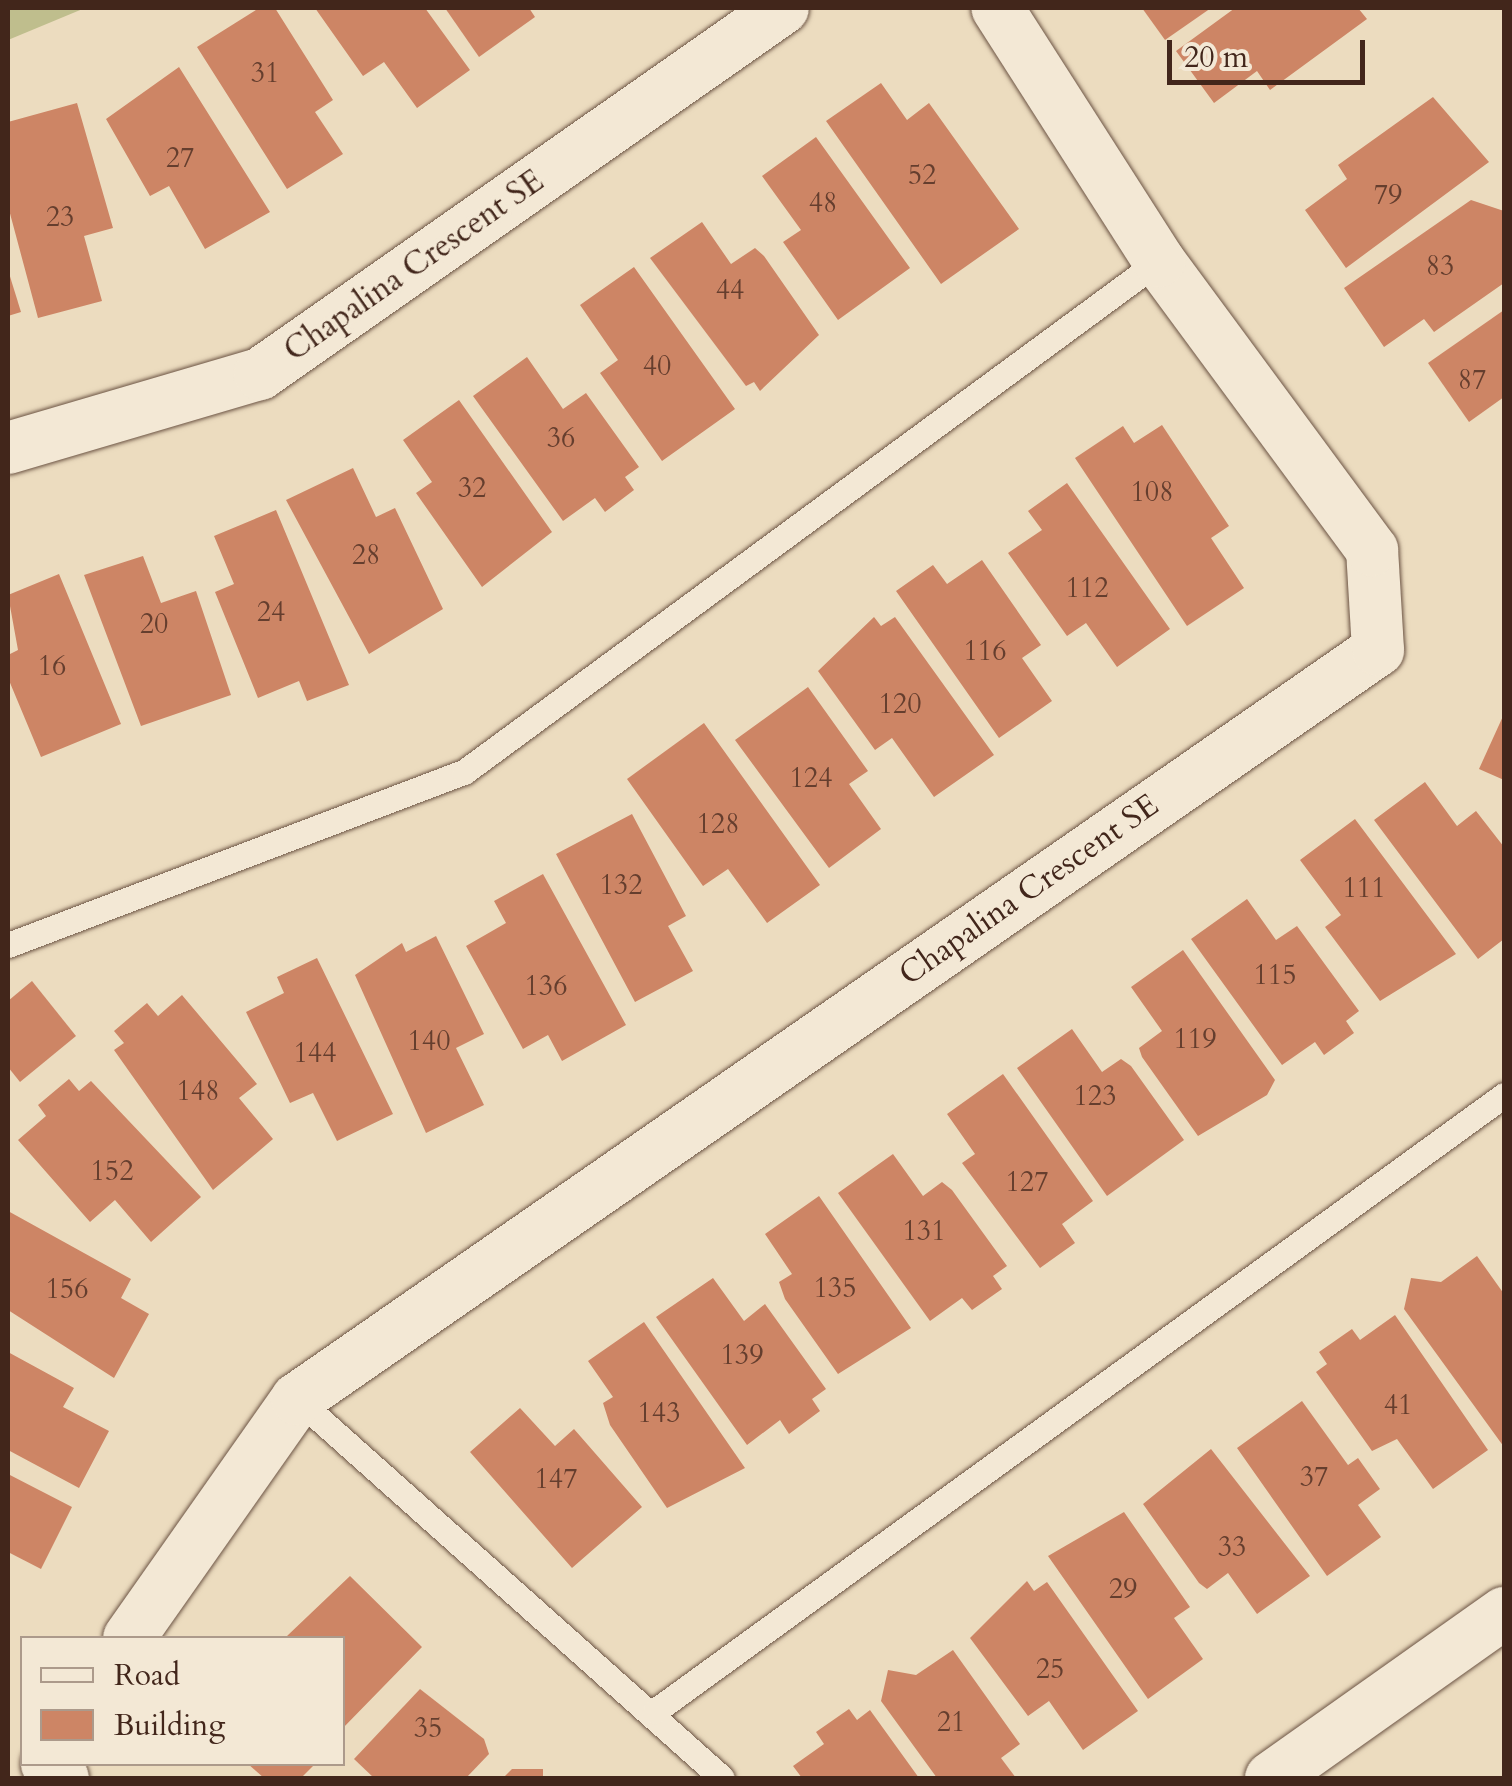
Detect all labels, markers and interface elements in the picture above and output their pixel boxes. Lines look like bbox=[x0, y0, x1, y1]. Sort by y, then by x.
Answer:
scale bar bbox=[1172, 20, 1370, 82]
text: 20 m bbox=[1184, 37, 1248, 78]
house number: 31 bbox=[251, 56, 279, 90]
house number: 27 bbox=[166, 141, 194, 175]
house number: 52 bbox=[908, 158, 936, 192]
street label: Chapalina Crescent SE bbox=[277, 162, 551, 370]
house number: 79 bbox=[1374, 178, 1402, 212]
house number: 48 bbox=[809, 186, 837, 220]
house number: 23 bbox=[46, 200, 74, 234]
house number: 83 bbox=[1426, 249, 1454, 283]
house number: 44 bbox=[716, 273, 744, 307]
house number: 40 bbox=[643, 349, 671, 383]
house number: 87 bbox=[1458, 363, 1486, 397]
house number: 36 bbox=[547, 421, 575, 455]
house number: 32 bbox=[458, 471, 486, 505]
house number: 108 bbox=[1130, 475, 1174, 509]
house number: 28 bbox=[352, 538, 380, 572]
house number: 112 bbox=[1065, 571, 1109, 605]
house number: 24 bbox=[257, 595, 285, 629]
house number: 20 bbox=[140, 607, 168, 641]
house number: 116 bbox=[963, 634, 1007, 668]
house number: 16 bbox=[38, 649, 66, 683]
house number: 120 bbox=[878, 687, 922, 721]
house number: 124 bbox=[789, 761, 833, 795]
street label: Chapalina Crescent SE bbox=[892, 786, 1166, 994]
house number: 128 bbox=[696, 807, 740, 841]
house number: 132 bbox=[599, 868, 643, 902]
house number: 111 bbox=[1342, 871, 1386, 905]
house number: 115 bbox=[1253, 958, 1297, 992]
house number: 136 bbox=[524, 969, 568, 1003]
house number: 119 bbox=[1173, 1022, 1217, 1056]
house number: 140 bbox=[407, 1024, 451, 1058]
house number: 144 bbox=[293, 1036, 337, 1070]
house number: 148 bbox=[176, 1074, 220, 1108]
house number: 123 bbox=[1073, 1079, 1117, 1113]
house number: 152 bbox=[90, 1154, 134, 1188]
house number: 127 bbox=[1005, 1165, 1049, 1199]
house number: 131 bbox=[902, 1214, 946, 1248]
house number: 135 bbox=[813, 1271, 857, 1305]
house number: 156 bbox=[45, 1272, 89, 1306]
house number: 139 bbox=[720, 1338, 764, 1372]
house number: 41 bbox=[1384, 1388, 1412, 1422]
house number: 143 bbox=[637, 1396, 681, 1430]
house number: 37 bbox=[1300, 1460, 1328, 1494]
house number: 147 bbox=[534, 1462, 578, 1496]
house number: 33 bbox=[1218, 1530, 1246, 1564]
house number: 29 bbox=[1109, 1572, 1137, 1606]
legend bbox=[20, 1636, 345, 1766]
house number: 25 bbox=[1036, 1652, 1064, 1686]
text: Road bbox=[114, 1655, 180, 1696]
text: Building bbox=[114, 1705, 225, 1746]
house number: 21 bbox=[937, 1705, 965, 1739]
house number: 35 bbox=[414, 1711, 442, 1745]

